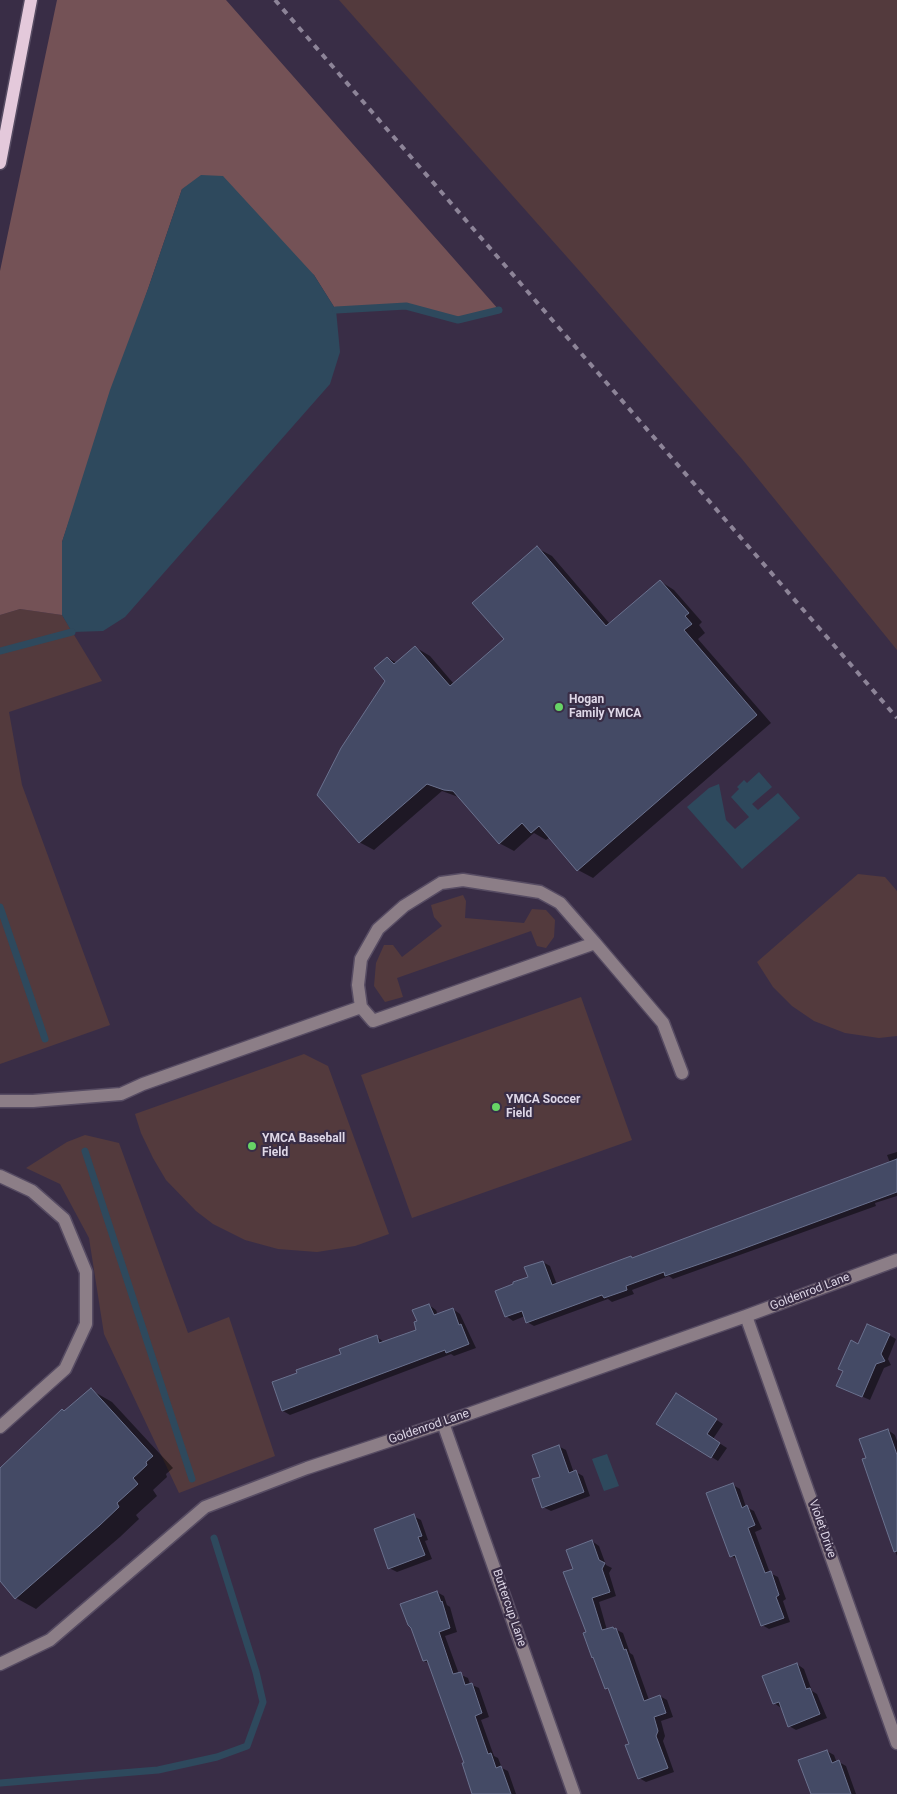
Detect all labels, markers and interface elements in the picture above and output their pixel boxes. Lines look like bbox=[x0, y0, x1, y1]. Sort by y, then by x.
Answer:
place label: Hogan Family YMCA bbox=[569, 693, 641, 721]
marker: Hogan Family YMCA bbox=[553, 701, 565, 713]
place label: YMCA Soccer Field bbox=[506, 1093, 580, 1121]
marker: YMCA Soccer Field bbox=[490, 1101, 502, 1113]
place label: YMCA Baseball Field bbox=[262, 1132, 345, 1160]
marker: YMCA Baseball Field bbox=[246, 1140, 258, 1152]
street label: Goldenrod Lane bbox=[768, 1270, 852, 1314]
street label: Goldenrod Lane bbox=[387, 1406, 471, 1448]
street label: Violet Drive bbox=[805, 1498, 839, 1560]
street label: Buttercup Lane bbox=[489, 1567, 529, 1649]

